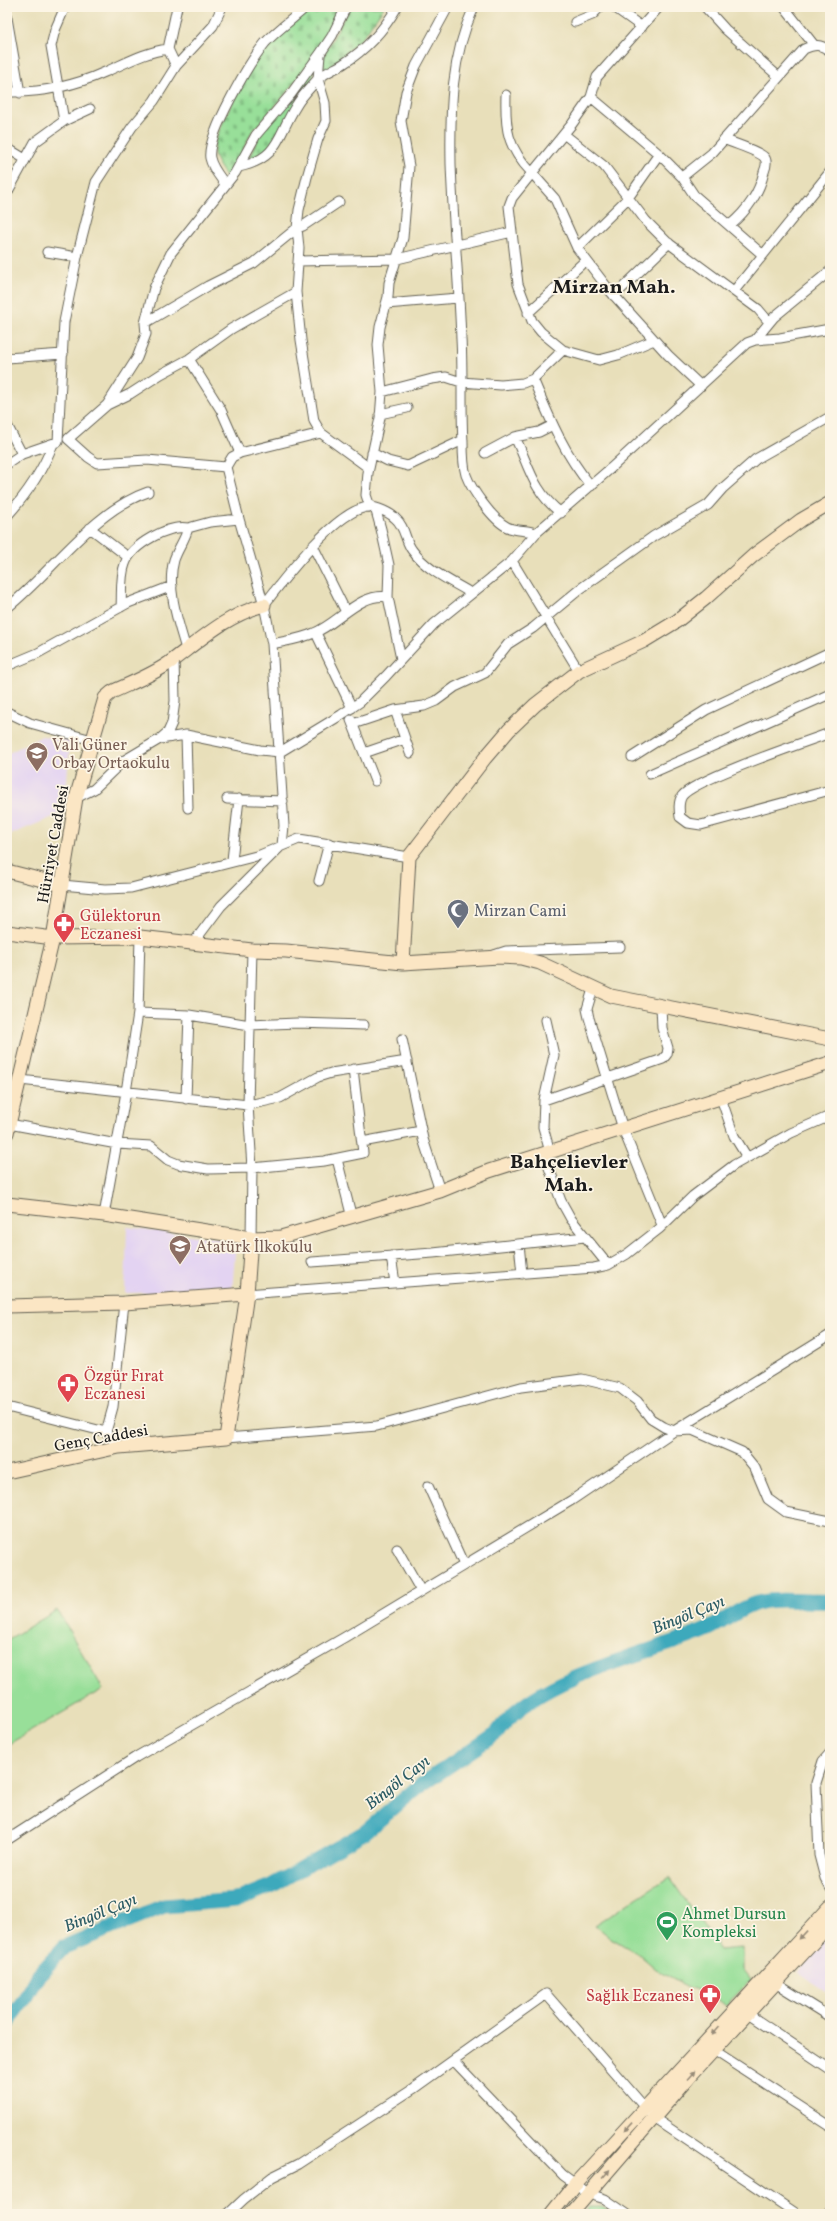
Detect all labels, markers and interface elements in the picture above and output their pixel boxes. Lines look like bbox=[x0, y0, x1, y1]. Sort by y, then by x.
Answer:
district label: Mirzan Mah. bbox=[552, 274, 676, 302]
place label: Vali Güner Orbay Ortaokulu bbox=[52, 735, 170, 775]
school or university icon: Vali Güner Orbay Ortaokulu bbox=[24, 740, 50, 773]
street label: Hürriyet Caddesi bbox=[33, 783, 75, 905]
mosque icon: Mirzan Cami bbox=[445, 897, 471, 930]
place label: Mirzan Cami bbox=[474, 901, 567, 923]
place label: Gülektorun Eczanesi bbox=[80, 906, 161, 946]
pharmacy icon: Gülektorun Eczanesi bbox=[51, 911, 77, 944]
district label: Bahçelievler Mah. bbox=[510, 1149, 628, 1200]
school or university icon: Atatürk İlkokulu bbox=[167, 1233, 193, 1266]
place label: Atatürk İlkokulu bbox=[196, 1237, 312, 1259]
place label: Özgür Fırat Eczanesi bbox=[84, 1366, 165, 1406]
pharmacy icon: Özgür Fırat Eczanesi bbox=[55, 1371, 81, 1404]
street label: Genç Caddesi bbox=[53, 1420, 150, 1458]
water label: Bingöl Çayı bbox=[649, 1590, 728, 1640]
water label: Bingöl Çayı bbox=[361, 1751, 435, 1816]
water label: Bingöl Çayı bbox=[61, 1888, 140, 1938]
place label: Ahmet Dursun Kompleksi bbox=[682, 1904, 786, 1944]
sports icon: Ahmet Dursun Kompleksi bbox=[654, 1909, 680, 1942]
one-way arrow bbox=[799, 1930, 808, 1940]
pharmacy icon: Sağlık Eczanesi bbox=[697, 1982, 723, 2015]
place label: Sağlık Eczanesi bbox=[586, 1986, 694, 2008]
one-way arrow bbox=[711, 2026, 720, 2035]
one-way arrow bbox=[686, 2070, 695, 2080]
one-way arrow bbox=[623, 2122, 633, 2132]
one-way arrow bbox=[601, 2169, 610, 2178]

